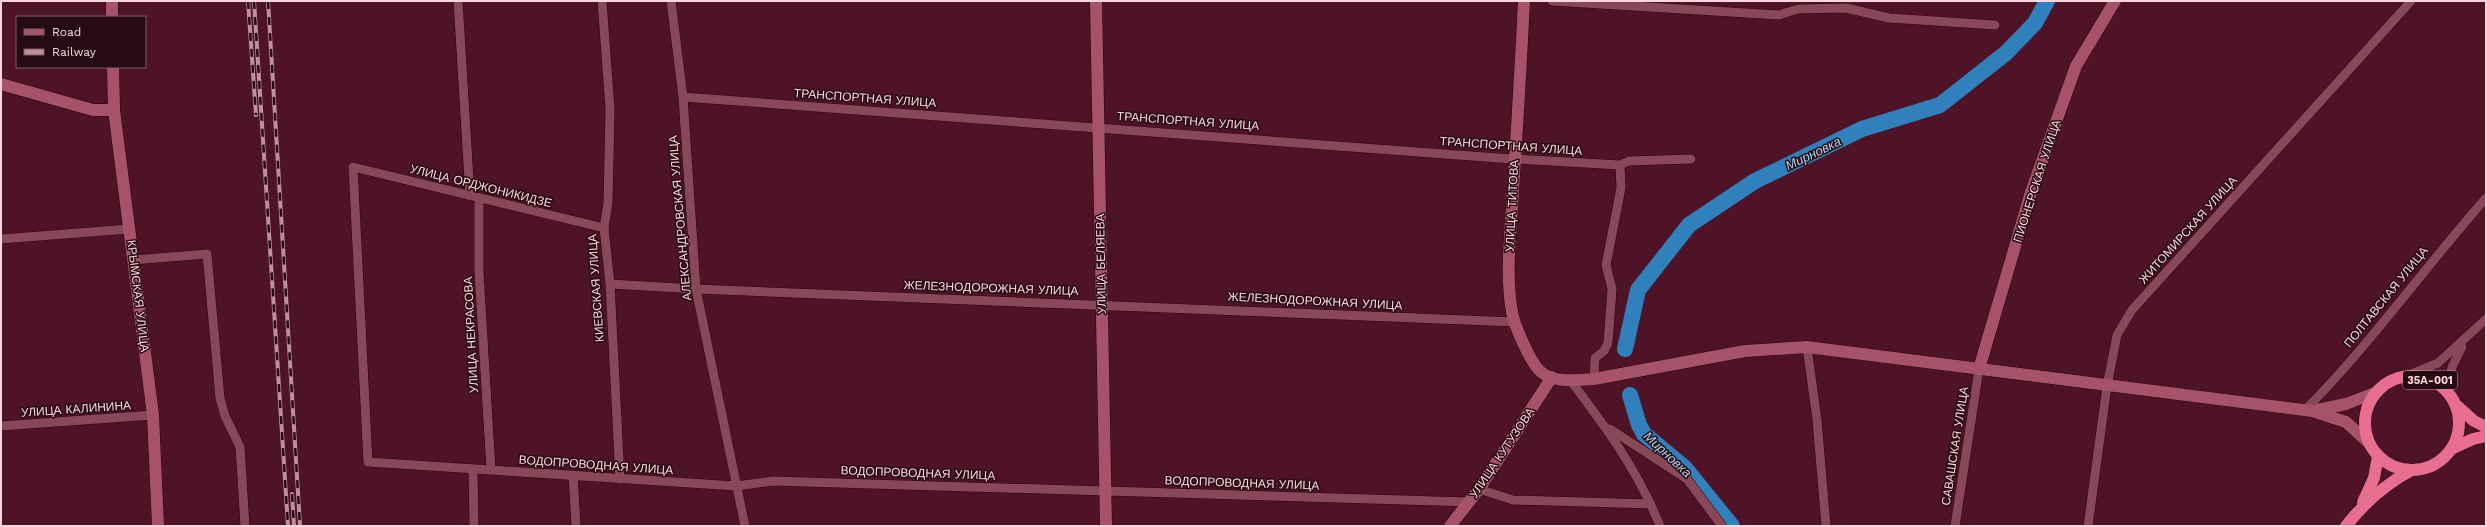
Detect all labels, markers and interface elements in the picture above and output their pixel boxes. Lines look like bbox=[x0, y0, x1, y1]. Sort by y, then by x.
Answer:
legend bbox=[16, 16, 146, 68]
text: Road bbox=[52, 25, 81, 39]
text: Railway bbox=[52, 45, 97, 59]
street label: ТРАНСПОРТНАЯ УЛИЦА bbox=[793, 86, 937, 110]
street label: ТРАНСПОРТНАЯ УЛИЦА bbox=[1116, 109, 1260, 133]
street label: ПИОНЕРСКАЯ УЛИЦА bbox=[2011, 118, 2063, 244]
street label: ТРАНСПОРТНАЯ УЛИЦА bbox=[1439, 134, 1583, 158]
water label: Мирновка bbox=[1783, 134, 1843, 173]
street label: АЛЕКСАНДРОВСКАЯ УЛИЦА bbox=[666, 135, 694, 301]
street label: УЛИЦА ТИТОВА bbox=[1503, 160, 1521, 252]
street label: УЛИЦА ОРДЖОНИКИДЗЕ bbox=[409, 162, 553, 210]
street label: ЖИТОМИРСКАЯ УЛИЦА bbox=[2136, 174, 2240, 286]
street label: УЛИЦА БЕЛЯЕВА bbox=[1093, 214, 1109, 314]
street label: КИЕВСКАЯ УЛИЦА bbox=[585, 234, 607, 342]
street label: КРЫМСКАЯ УЛИЦА bbox=[124, 239, 152, 353]
street label: ПОЛТАВСКАЯ УЛИЦА bbox=[2341, 244, 2431, 350]
street label: УЛИЦА НЕКРАСОВА bbox=[461, 276, 481, 394]
street label: ЖЕЛЕЗНОДОРОЖНАЯ УЛИЦА bbox=[903, 278, 1079, 298]
street label: ЖЕЛЕЗНОДОРОЖНАЯ УЛИЦА bbox=[1227, 289, 1403, 313]
road number: 35А-001 bbox=[2403, 371, 2457, 389]
street label: САВАШСКАЯ УЛИЦА bbox=[1939, 386, 1971, 506]
street label: УЛИЦА КАЛИНИНА bbox=[20, 398, 132, 420]
street label: УЛИЦА КУТУЗОВА bbox=[1467, 405, 1537, 501]
water label: Мирновка bbox=[1641, 428, 1695, 480]
street label: ВОДОПРОВОДНАЯ УЛИЦА bbox=[518, 453, 674, 477]
street label: ВОДОПРОВОДНАЯ УЛИЦА bbox=[840, 463, 996, 483]
street label: ВОДОПРОВОДНАЯ УЛИЦА bbox=[1164, 473, 1320, 493]

